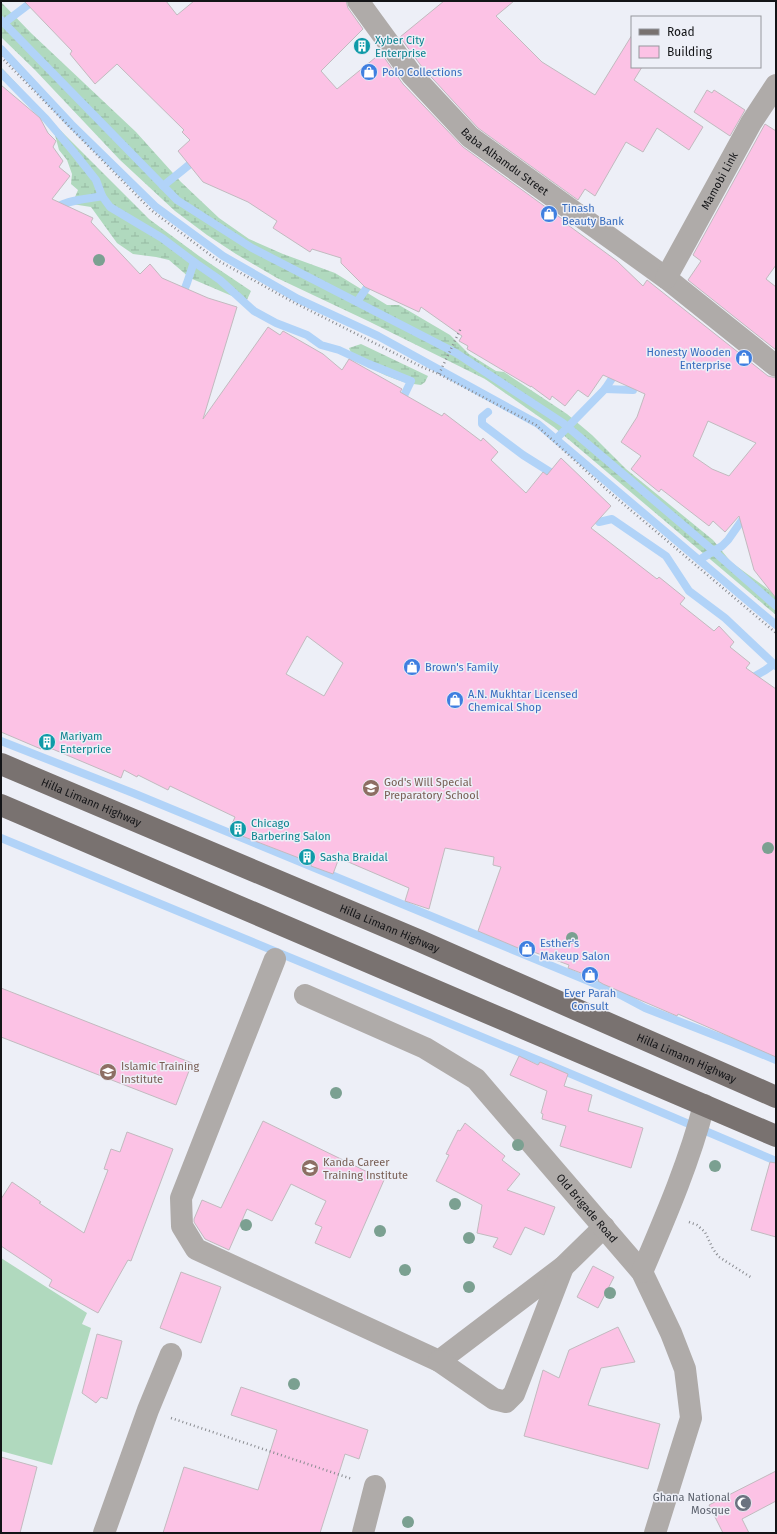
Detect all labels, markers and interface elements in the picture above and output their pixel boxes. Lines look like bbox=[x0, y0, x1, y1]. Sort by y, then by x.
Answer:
legend bbox=[631, 16, 761, 68]
text: Road bbox=[667, 25, 695, 39]
place label: Xyber City Enterprise bbox=[375, 34, 426, 60]
building icon: Xyber City Enterprise bbox=[352, 36, 372, 56]
text: Building bbox=[667, 45, 713, 59]
shop icon: Polo Collections bbox=[359, 62, 379, 82]
place label: Polo Collections bbox=[382, 66, 462, 79]
street label: Baba Alhamdu Street bbox=[458, 125, 551, 198]
street label: Mamobi Link bbox=[698, 149, 741, 212]
place label: Tinash Beauty Bank bbox=[562, 202, 624, 228]
shop icon: Tinash Beauty Bank bbox=[539, 204, 559, 224]
place label: Honesty Wooden Enterprise bbox=[646, 346, 731, 372]
shop icon: Honesty Wooden Enterprise bbox=[734, 348, 754, 368]
shop icon: Brown's Family bbox=[402, 657, 422, 677]
place label: Brown's Family bbox=[425, 661, 499, 674]
place label: A.N. Mukhtar Licensed Chemical Shop bbox=[468, 688, 578, 714]
shop icon: A.N. Mukhtar Licensed Chemical Shop bbox=[445, 690, 465, 710]
place label: Mariyam Enterprice bbox=[60, 730, 111, 756]
building icon: Mariyam Enterprice bbox=[37, 732, 57, 752]
street label: Hilla Limann Highway bbox=[39, 775, 144, 829]
place label: God's Will Special Preparatory School bbox=[384, 776, 479, 802]
school or university icon: God's Will Special Preparatory School bbox=[361, 778, 381, 798]
place label: Chicago Barbering Salon bbox=[251, 817, 331, 843]
building icon: Chicago Barbering Salon bbox=[228, 819, 248, 839]
building icon: Sasha Braidal bbox=[297, 847, 317, 867]
place label: Sasha Braidal bbox=[320, 851, 388, 864]
street label: Hilla Limann Highway bbox=[338, 901, 442, 956]
place label: Esther's Makeup Salon bbox=[540, 937, 610, 963]
shop icon: Esther's Makeup Salon bbox=[517, 939, 537, 959]
shop icon: Ever Parah Consult bbox=[580, 965, 600, 985]
place label: Ever Parah Consult bbox=[564, 987, 616, 1013]
street label: Hilla Limann Highway bbox=[635, 1030, 739, 1086]
place label: Islamic Training Institute bbox=[121, 1060, 200, 1086]
school or university icon: Islamic Training Institute bbox=[98, 1062, 118, 1082]
place label: Kanda Career Training Institute bbox=[323, 1156, 408, 1182]
school or university icon: Kanda Career Training Institute bbox=[300, 1158, 320, 1178]
street label: Old Brigade Road bbox=[554, 1171, 620, 1245]
place label: Ghana National Mosque bbox=[653, 1491, 730, 1517]
mosque icon: Ghana National Mosque bbox=[733, 1493, 753, 1513]

